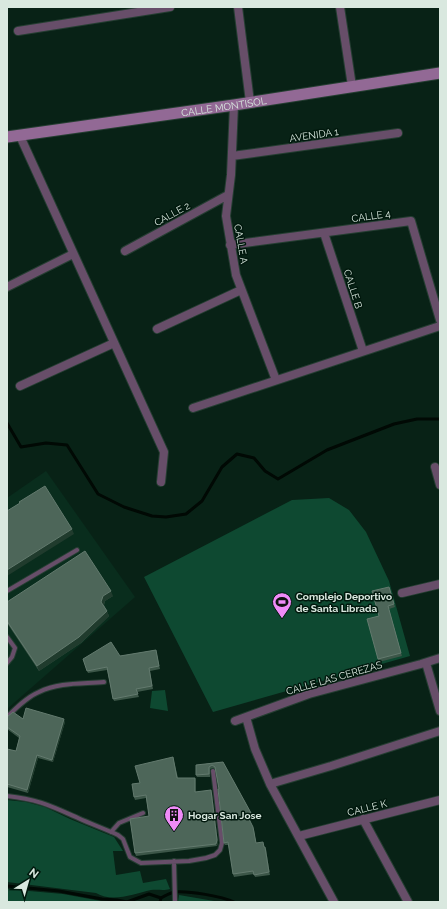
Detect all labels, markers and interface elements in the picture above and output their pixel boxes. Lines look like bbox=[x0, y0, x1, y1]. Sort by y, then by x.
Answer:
street label: CALLE MONTISOL bbox=[181, 95, 267, 118]
street label: AVENIDA 1 bbox=[289, 126, 340, 144]
street label: CALLE 2 bbox=[152, 200, 192, 228]
street label: CALLE 4 bbox=[351, 208, 392, 224]
street label: CALLE A bbox=[232, 223, 250, 265]
street label: CALLE B bbox=[342, 268, 365, 310]
sports icon: Complejo Deportivo de Santa Librada bbox=[271, 591, 293, 619]
place label: Complejo Deportivo de Santa Librada bbox=[296, 591, 392, 614]
street label: CALLE LAS CEREZAS bbox=[285, 659, 383, 697]
street label: CALLE K bbox=[346, 798, 388, 818]
building icon: Hogar San Jose bbox=[163, 804, 185, 832]
place label: Hogar San Jose bbox=[188, 810, 261, 821]
north arrow bbox=[8, 861, 48, 901]
text: N bbox=[26, 866, 41, 881]

